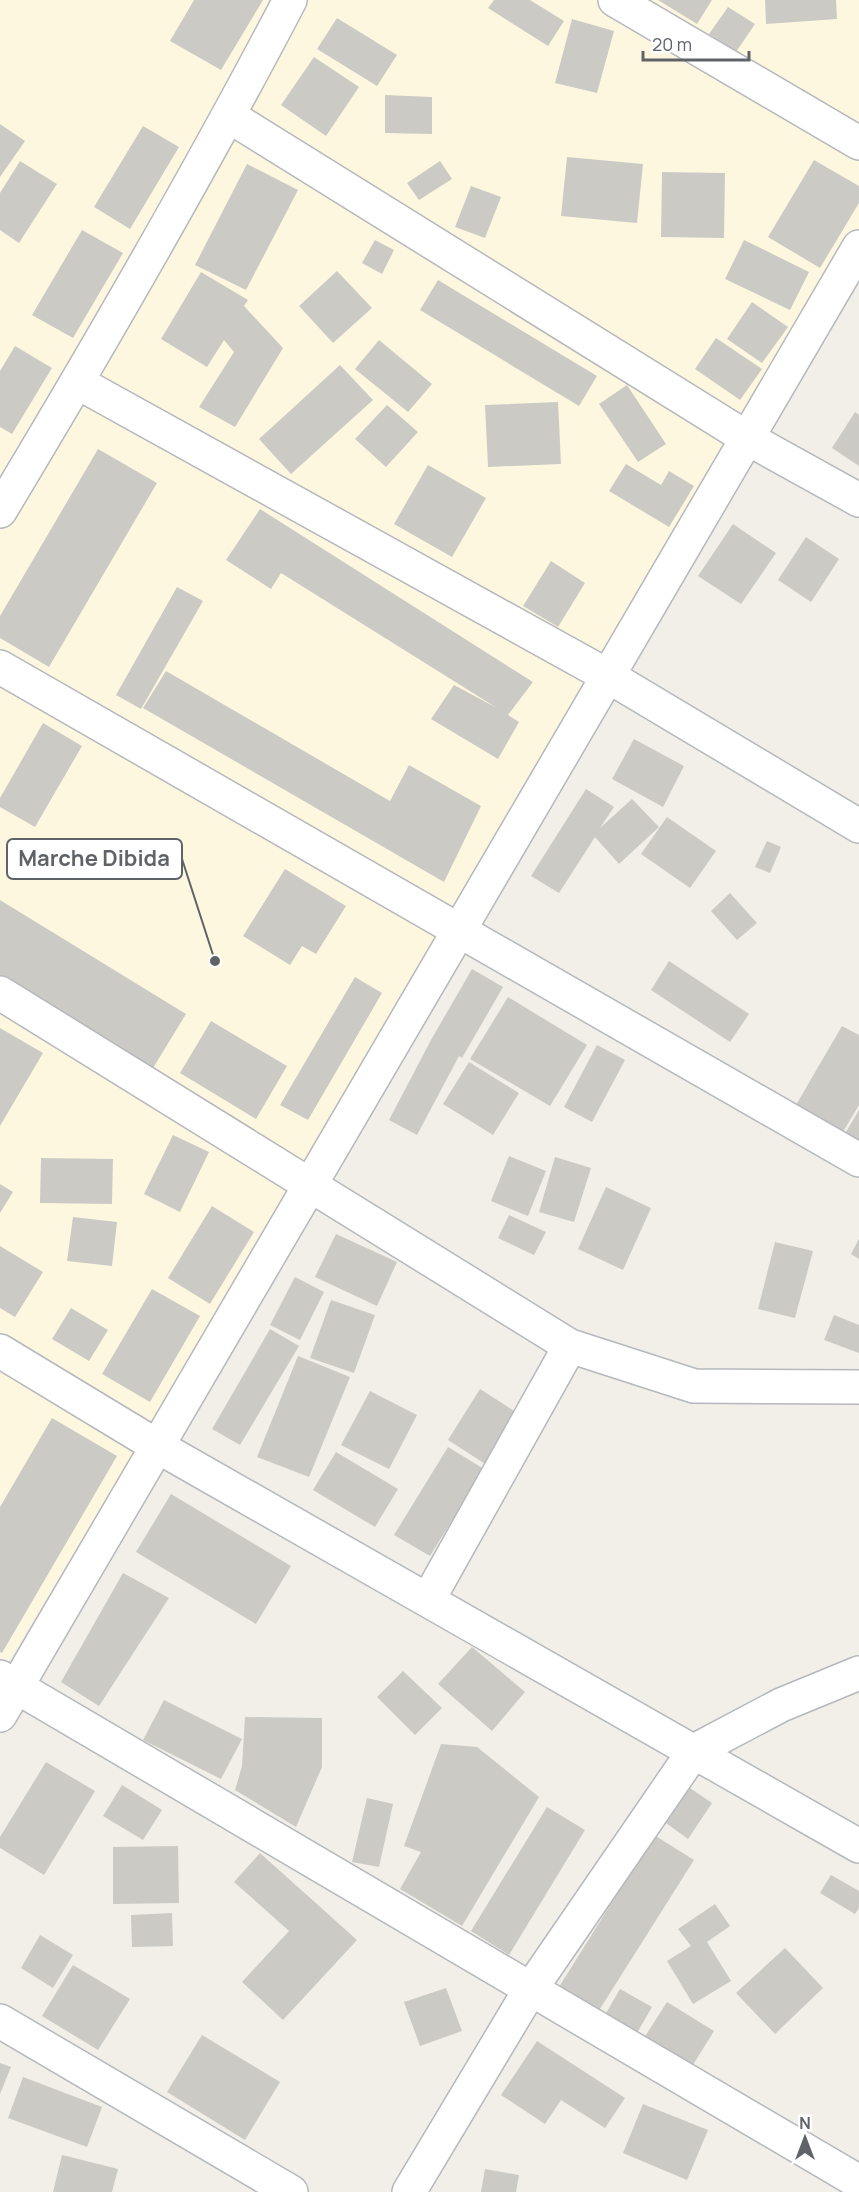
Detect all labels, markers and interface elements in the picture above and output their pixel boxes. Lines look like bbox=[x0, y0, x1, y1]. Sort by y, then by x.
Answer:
scale bar bbox=[643, 24, 750, 62]
text: 20 m bbox=[652, 32, 692, 56]
callout: Marche Dibida bbox=[7, 839, 182, 879]
text: Marche Dibida bbox=[18, 843, 170, 873]
north arrow bbox=[775, 2108, 835, 2168]
text: N bbox=[799, 2112, 811, 2134]

